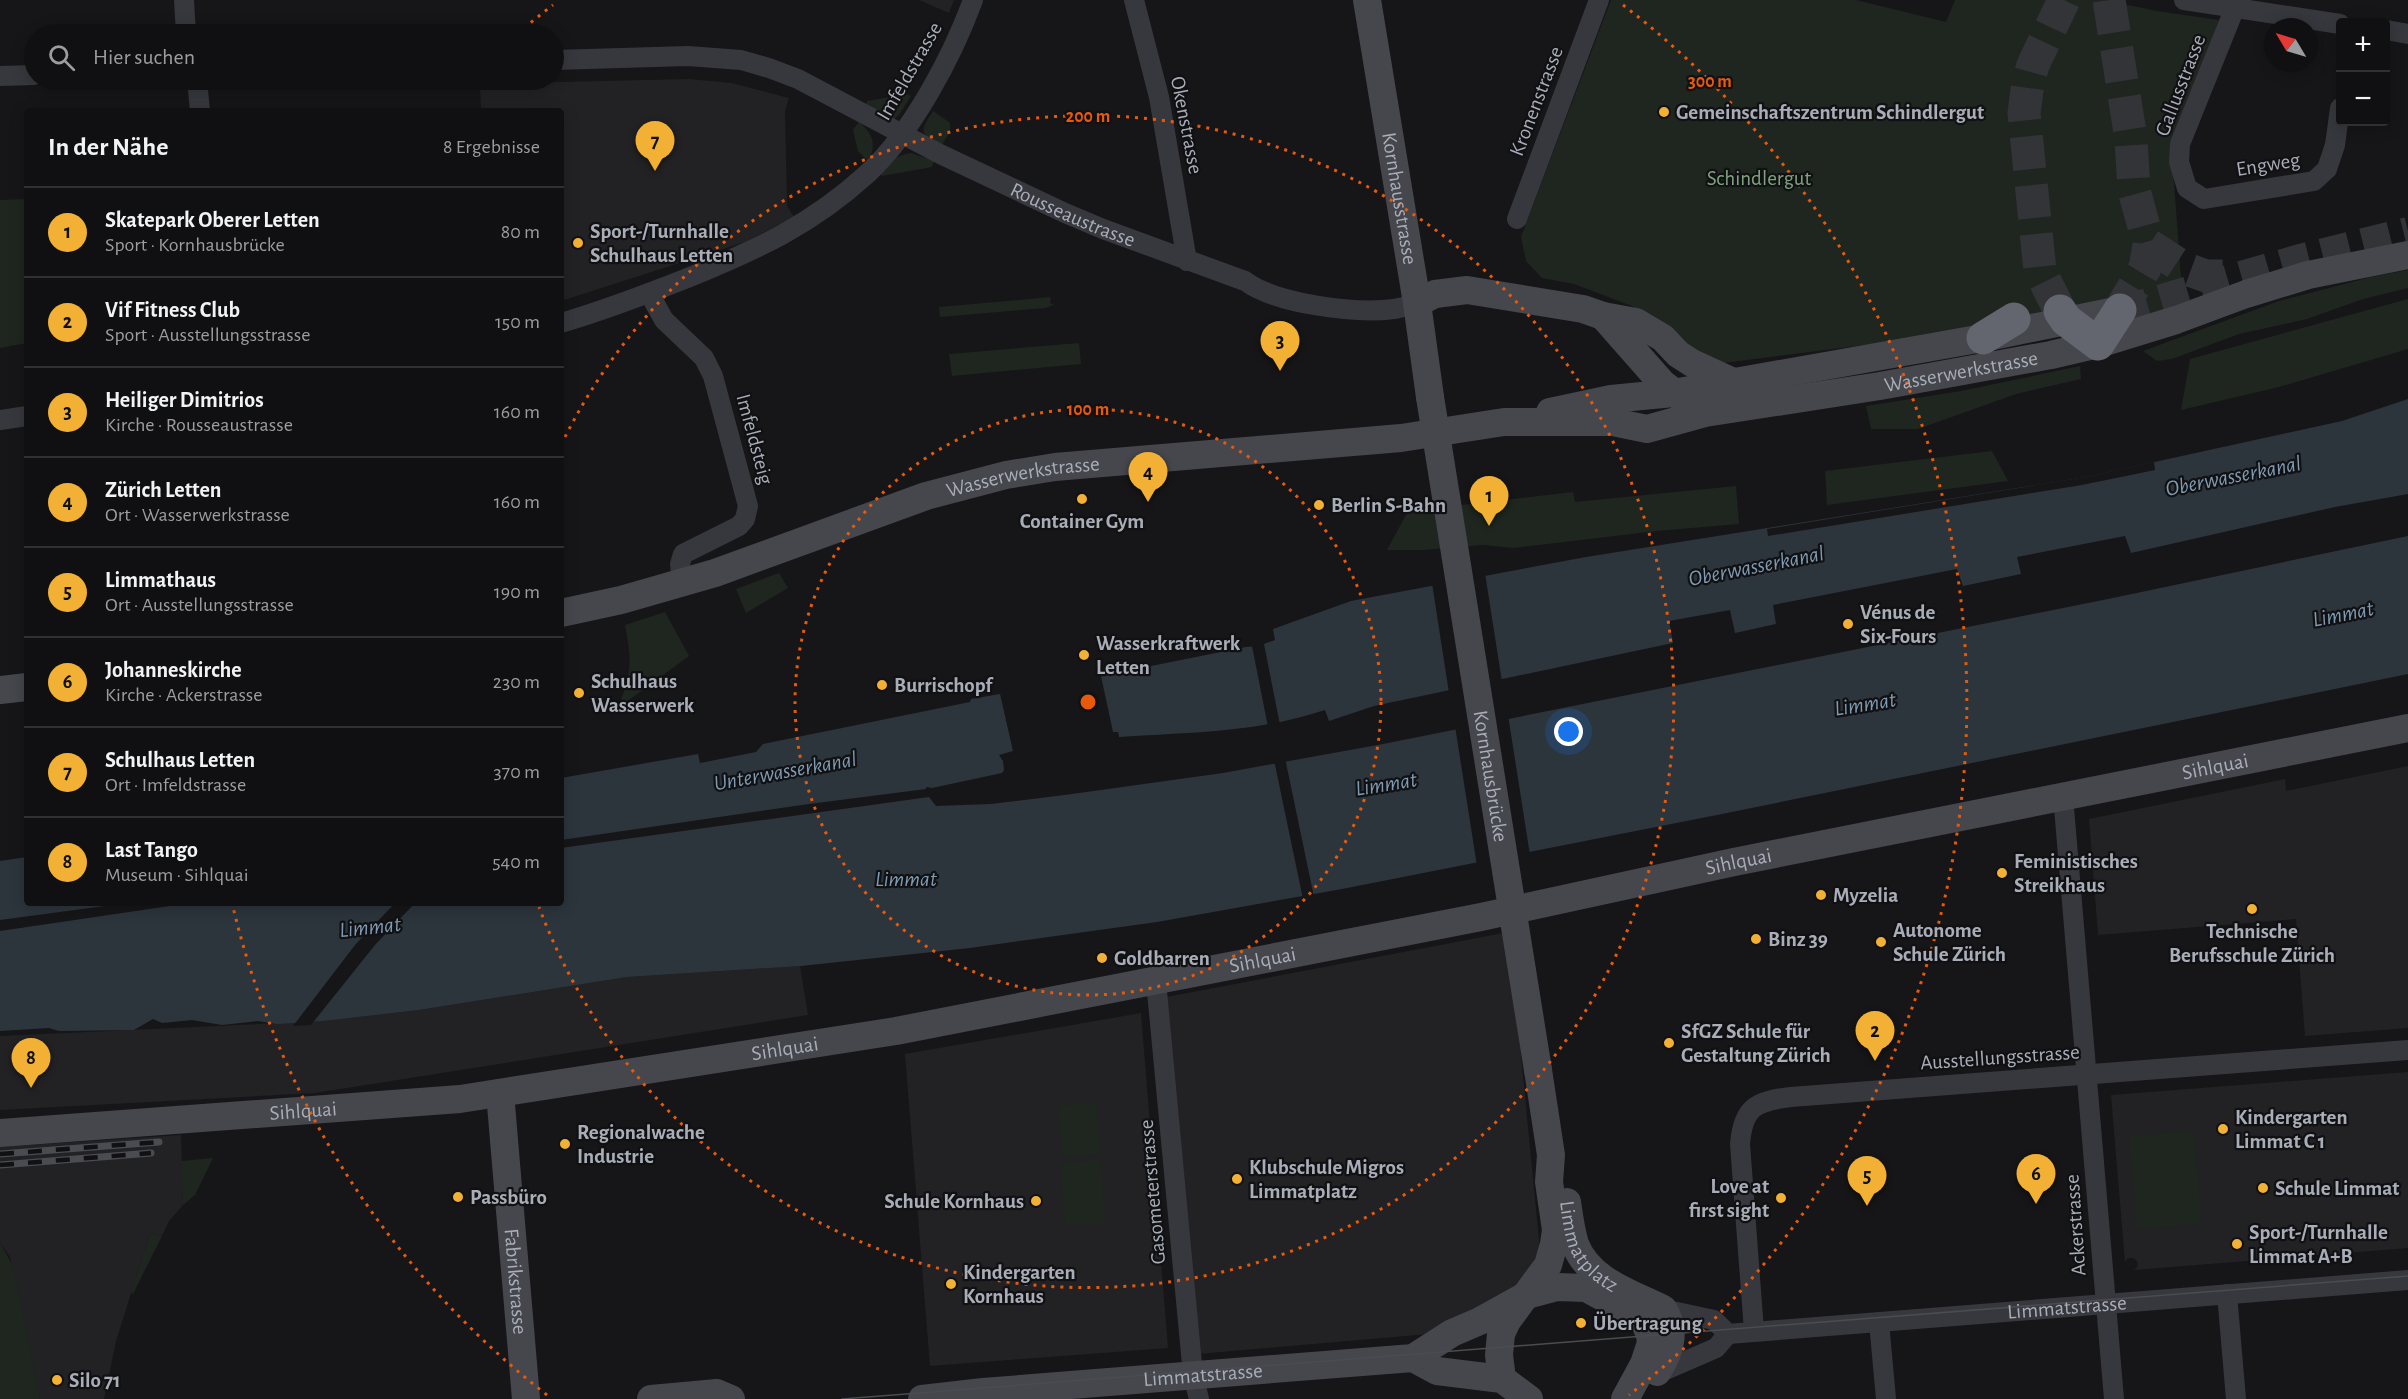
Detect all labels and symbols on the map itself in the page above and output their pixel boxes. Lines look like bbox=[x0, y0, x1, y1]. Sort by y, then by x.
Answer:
street label: Imfeldstrasse bbox=[873, 18, 946, 124]
north arrow bbox=[2264, 18, 2318, 72]
street label: Gallusstrasse bbox=[2152, 32, 2209, 139]
street label: Kronenstrasse bbox=[1506, 44, 1567, 159]
text: 300 m bbox=[1688, 73, 1732, 91]
street label: Okenstrasse bbox=[1167, 74, 1206, 176]
place label: Gemeinschaftszentrum Schindlergut bbox=[1676, 102, 1984, 123]
marker: Gemeinschaftszentrum Schindlergut bbox=[1657, 105, 1671, 119]
text: 200 m bbox=[1066, 108, 1110, 126]
pin: 7 bbox=[636, 122, 674, 171]
street label: Kornhausstrasse bbox=[1378, 131, 1420, 266]
street label: Engweg bbox=[2235, 149, 2302, 180]
park label: Schindlergut bbox=[1707, 168, 1812, 189]
street label: Rousseaustrasse bbox=[1007, 179, 1138, 251]
place label: Sport-/Turnhalle Schulhaus Letten bbox=[590, 221, 733, 266]
marker: Sport-/Turnhalle Schulhaus Letten bbox=[571, 236, 585, 250]
pin: 3 bbox=[1260, 322, 1300, 371]
street label: Wasserwerkstrasse bbox=[1883, 348, 2040, 396]
street label: Imfeldsteig bbox=[732, 392, 777, 487]
text: 100 m bbox=[1067, 401, 1109, 419]
pin: 4 bbox=[1128, 452, 1168, 502]
water label: Oberwasserkanal bbox=[2163, 452, 2303, 500]
street label: Wasserwerkstrasse bbox=[944, 453, 1100, 501]
pin: 1 bbox=[1470, 476, 1508, 526]
marker: Container Gym bbox=[1075, 492, 1089, 506]
place label: Berlin S-Bahn bbox=[1331, 495, 1446, 516]
marker: Berlin S-Bahn bbox=[1312, 498, 1326, 512]
place label: Container Gym bbox=[1020, 511, 1144, 532]
water label: Oberwasserkanal bbox=[1686, 542, 1826, 590]
water label: Limmat bbox=[2311, 597, 2376, 631]
place label: Vénus de Six-Fours bbox=[1860, 602, 1936, 647]
marker: Vénus de Six-Fours bbox=[1841, 617, 1855, 631]
place label: Wasserkraftwerk Letten bbox=[1096, 633, 1241, 678]
marker: Wasserkraftwerk Letten bbox=[1077, 648, 1091, 662]
place label: Schulhaus Wasserwerk bbox=[591, 671, 695, 716]
place label: Burrischopf bbox=[894, 675, 994, 696]
marker: Burrischopf bbox=[875, 678, 889, 692]
marker: Schulhaus Wasserwerk bbox=[572, 686, 586, 700]
water label: Limmat bbox=[1833, 688, 1898, 720]
centre of rings bbox=[1078, 692, 1098, 712]
street label: Kornhausbrücke bbox=[1469, 709, 1511, 844]
your location bbox=[1554, 717, 1583, 746]
water label: Unterwasserkanal bbox=[712, 748, 858, 794]
street label: Sihlquai bbox=[2180, 750, 2250, 784]
water label: Limmat bbox=[1354, 768, 1419, 800]
street label: Sihlquai bbox=[1703, 845, 1774, 879]
place label: Feministisches Streikhaus bbox=[2014, 851, 2138, 896]
marker: Feministisches Streikhaus bbox=[1995, 866, 2009, 880]
water label: Limmat bbox=[875, 868, 938, 890]
place label: Myzelia bbox=[1833, 885, 1898, 906]
marker: Myzelia bbox=[1814, 888, 1828, 902]
marker: Technische Berufsschule Zürich bbox=[2245, 902, 2259, 916]
water label: Limmat bbox=[338, 913, 403, 941]
place label: Autonome Schule Zürich bbox=[1893, 920, 2006, 965]
place label: Technische Berufsschule Zürich bbox=[2169, 921, 2335, 966]
place label: Binz 39 bbox=[1768, 929, 1828, 950]
marker: Binz 39 bbox=[1749, 932, 1763, 946]
marker: Autonome Schule Zürich bbox=[1874, 935, 1888, 949]
street label: Sihlquai bbox=[1228, 943, 1298, 977]
place label: Goldbarren bbox=[1114, 948, 1210, 969]
marker: Goldbarren bbox=[1095, 951, 1109, 965]
pin: 2 bbox=[1856, 1012, 1894, 1061]
place label: SfGZ Schule für Gestaltung Zürich bbox=[1681, 1021, 1831, 1066]
street label: Sihlquai bbox=[750, 1033, 820, 1064]
marker: SfGZ Schule für Gestaltung Zürich bbox=[1662, 1036, 1676, 1050]
pin: 8 bbox=[12, 1038, 51, 1088]
street label: Ausstellungsstrasse bbox=[1920, 1041, 2080, 1074]
street label: Sihlquai bbox=[269, 1098, 338, 1124]
place label: Kindergarten Limmat C 1 bbox=[2235, 1107, 2348, 1152]
street label: Gasometerstrasse bbox=[1136, 1119, 1169, 1265]
place label: Regionalwache Industrie bbox=[577, 1122, 705, 1167]
marker: Kindergarten Limmat C 1 bbox=[2216, 1122, 2230, 1136]
marker: Regionalwache Industrie bbox=[558, 1137, 572, 1151]
pin: 6 bbox=[2016, 1154, 2056, 1204]
pin: 5 bbox=[1848, 1156, 1886, 1206]
place label: Klubschule Migros Limmatplatz bbox=[1249, 1157, 1404, 1202]
marker: Klubschule Migros Limmatplatz bbox=[1230, 1172, 1244, 1186]
street label: Ackerstrasse bbox=[2061, 1174, 2090, 1276]
place label: Love at first sight bbox=[1688, 1176, 1769, 1221]
place label: Schule Limmat bbox=[2275, 1178, 2399, 1199]
marker: Schule Limmat bbox=[2256, 1181, 2270, 1195]
place label: Passbüro bbox=[470, 1187, 547, 1208]
marker: Passbüro bbox=[451, 1190, 465, 1204]
place label: Schule Kornhaus bbox=[884, 1191, 1024, 1212]
marker: Love at first sight bbox=[1774, 1191, 1788, 1205]
marker: Schule Kornhaus bbox=[1029, 1194, 1043, 1208]
street label: Limmatplatz bbox=[1556, 1199, 1621, 1296]
place label: Sport-/Turnhalle Limmat A+B bbox=[2249, 1222, 2388, 1267]
street label: Fabrikstrasse bbox=[501, 1228, 530, 1335]
marker: Sport-/Turnhalle Limmat A+B bbox=[2230, 1237, 2244, 1251]
place label: Kindergarten Kornhaus bbox=[963, 1262, 1076, 1307]
marker: Kindergarten Kornhaus bbox=[944, 1277, 958, 1291]
street label: Limmatstrasse bbox=[2006, 1292, 2127, 1323]
place label: Übertragung bbox=[1593, 1311, 1702, 1334]
marker: Übertragung bbox=[1574, 1316, 1588, 1330]
street label: Limmatstrasse bbox=[1142, 1360, 1263, 1390]
place label: Silo 71 bbox=[69, 1370, 121, 1391]
marker: Silo 71 bbox=[50, 1373, 64, 1387]

